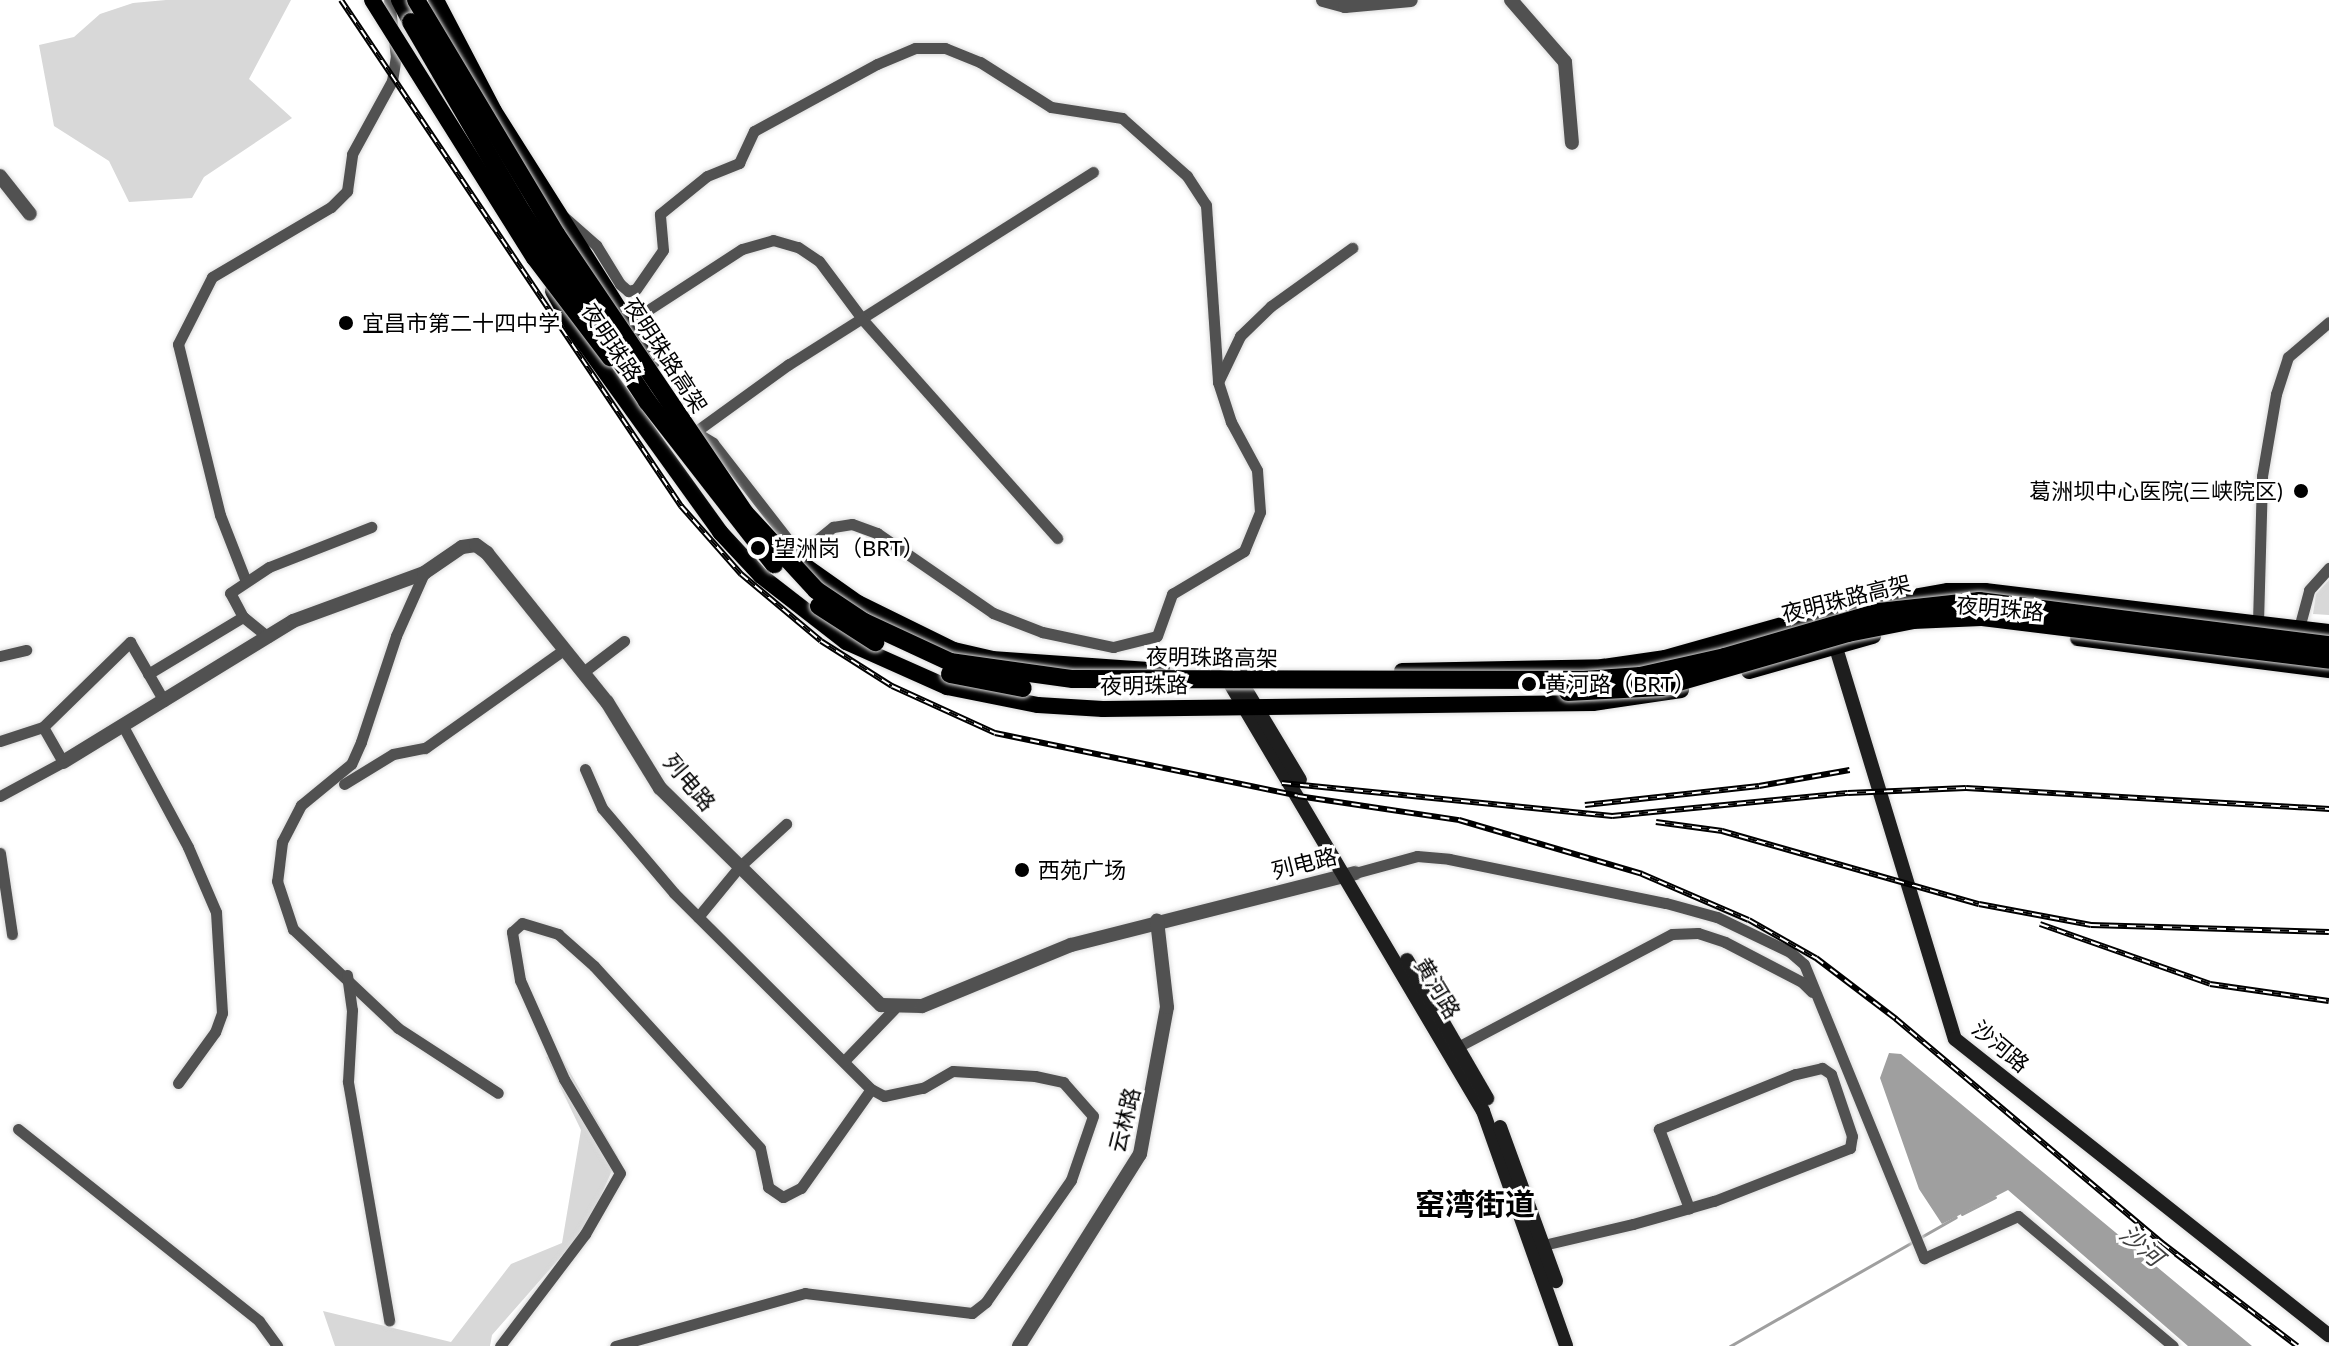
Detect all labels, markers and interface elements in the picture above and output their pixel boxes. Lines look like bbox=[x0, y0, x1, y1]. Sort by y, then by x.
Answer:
street label: 夜明珠路高架 bbox=[619, 292, 713, 418]
street label: 夜明珠路 bbox=[576, 298, 648, 386]
place label: 宜昌市第二十四中学 bbox=[362, 310, 560, 336]
marker: 宜昌市第二十四中学 bbox=[337, 314, 355, 332]
place label: 葛洲坝中心医院(三峡院区) bbox=[2029, 478, 2283, 504]
marker: 葛洲坝中心医院(三峡院区) bbox=[2290, 480, 2312, 502]
place label: 望洲岗（BRT） bbox=[774, 535, 924, 561]
marker: 望洲岗（BRT） bbox=[749, 539, 767, 557]
street label: 夜明珠路高架 bbox=[1779, 569, 1913, 627]
street label: 夜明珠路 bbox=[1955, 591, 2045, 625]
street label: 夜明珠路高架 bbox=[1146, 643, 1278, 671]
street label: 夜明珠路 bbox=[1100, 671, 1188, 699]
place label: 黄河路（BRT） bbox=[1545, 671, 1695, 697]
marker: 黄河路（BRT） bbox=[1520, 675, 1538, 693]
street label: 列电路 bbox=[659, 748, 721, 816]
street label: 列电路 bbox=[1269, 842, 1339, 884]
place label: 西苑广场 bbox=[1038, 857, 1126, 883]
marker: 西苑广场 bbox=[1013, 861, 1031, 879]
street label: 黄河路 bbox=[1410, 953, 1466, 1023]
street label: 沙河路 bbox=[1967, 1015, 2035, 1077]
street label: 云林路 bbox=[1103, 1085, 1145, 1155]
district label: 窑湾街道 bbox=[1415, 1185, 1535, 1221]
water label: 沙河 bbox=[2114, 1219, 2170, 1271]

